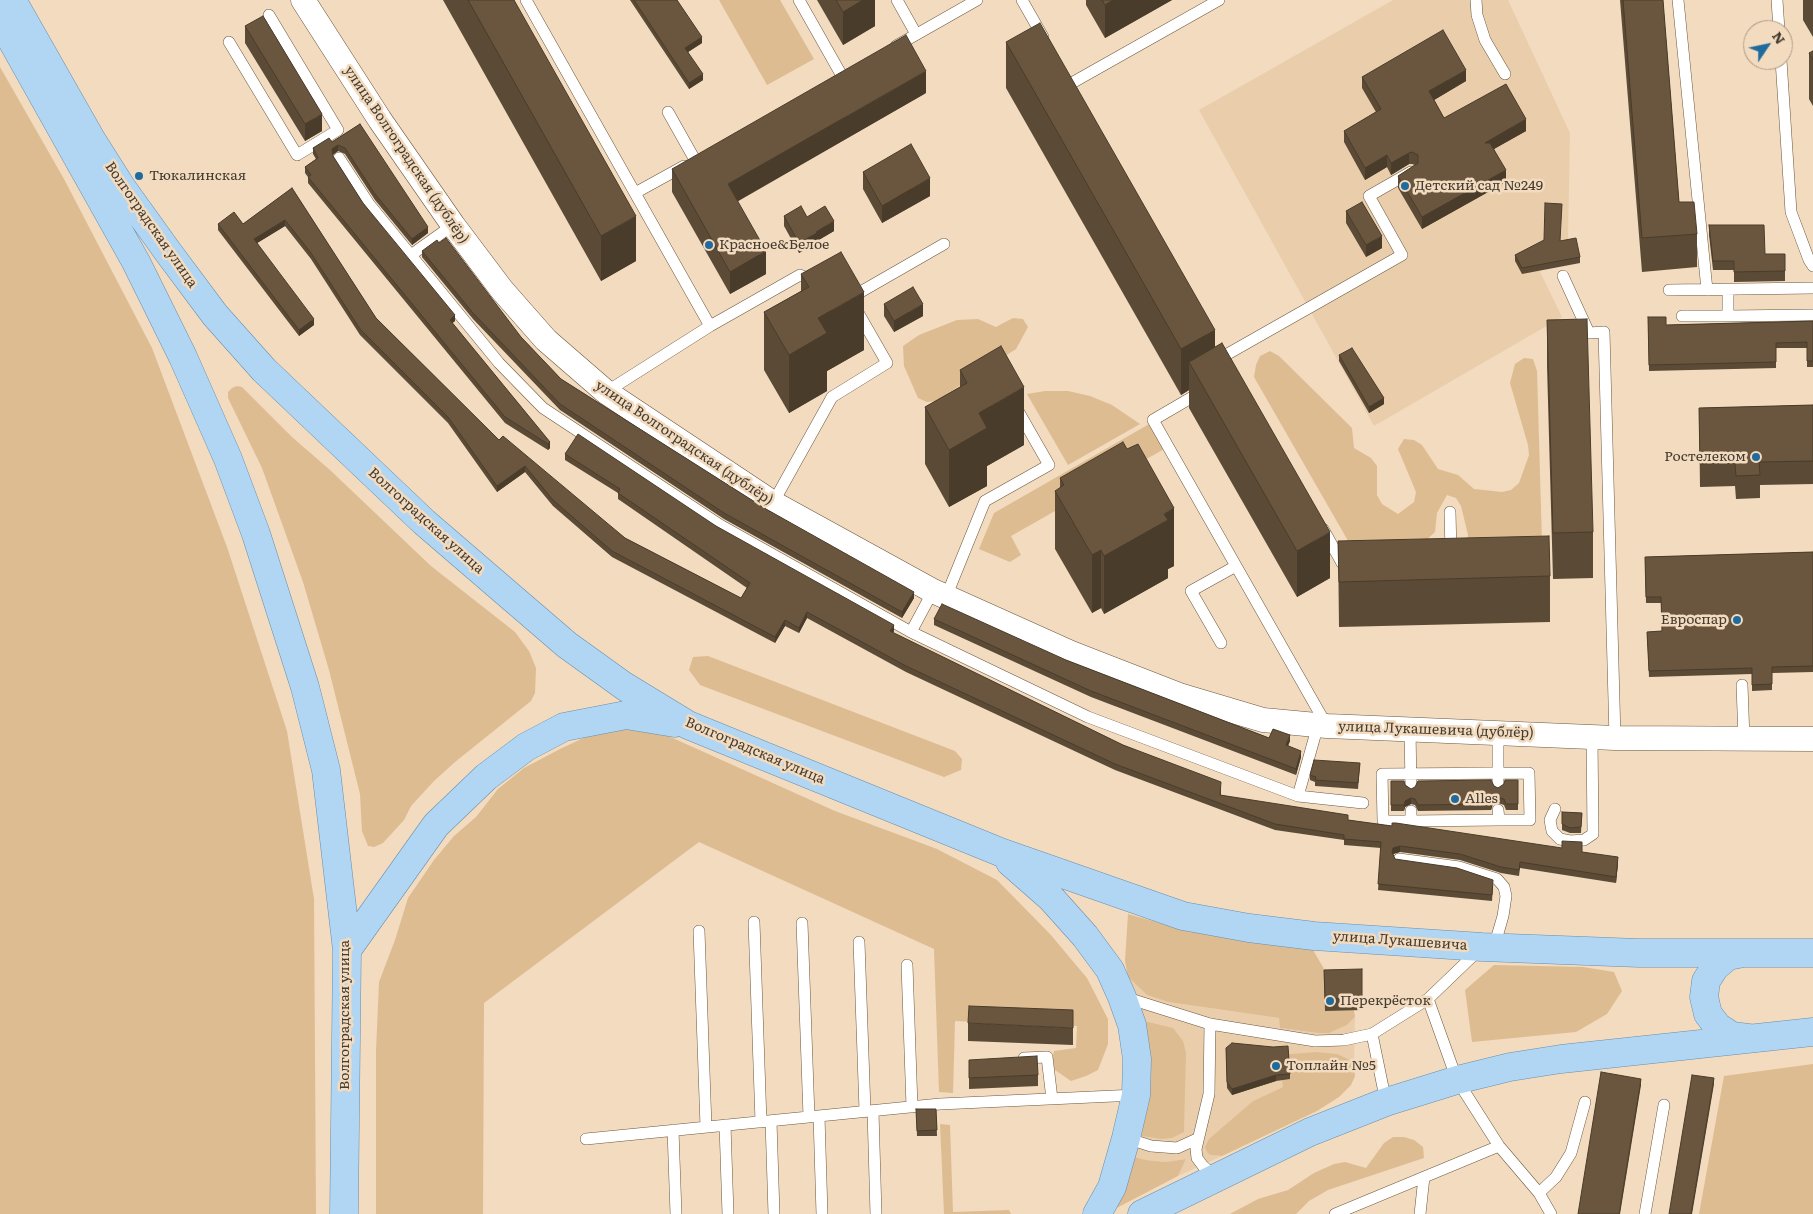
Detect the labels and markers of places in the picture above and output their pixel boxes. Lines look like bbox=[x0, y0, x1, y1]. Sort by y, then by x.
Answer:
place label: Тюкалинская bbox=[149, 168, 246, 184]
marker: Тюкалинская bbox=[133, 170, 145, 182]
place label: Детский сад №249 bbox=[1415, 178, 1543, 194]
marker: Детский сад №249 bbox=[1399, 180, 1411, 192]
place label: Красное&Белое bbox=[719, 237, 829, 253]
marker: Красное&Белое bbox=[703, 239, 715, 251]
place label: Ростелеком bbox=[1664, 449, 1746, 465]
marker: Ростелеком bbox=[1750, 451, 1762, 463]
place label: Евроспар bbox=[1661, 612, 1727, 628]
marker: Евроспар bbox=[1731, 614, 1743, 626]
place label: Alles bbox=[1465, 791, 1498, 807]
marker: Alles bbox=[1449, 793, 1461, 805]
place label: Перекрёсток bbox=[1340, 993, 1431, 1009]
marker: Перекрёсток bbox=[1324, 995, 1336, 1007]
place label: Топлайн №5 bbox=[1286, 1058, 1376, 1074]
marker: Топлайн №5 bbox=[1270, 1060, 1282, 1072]

